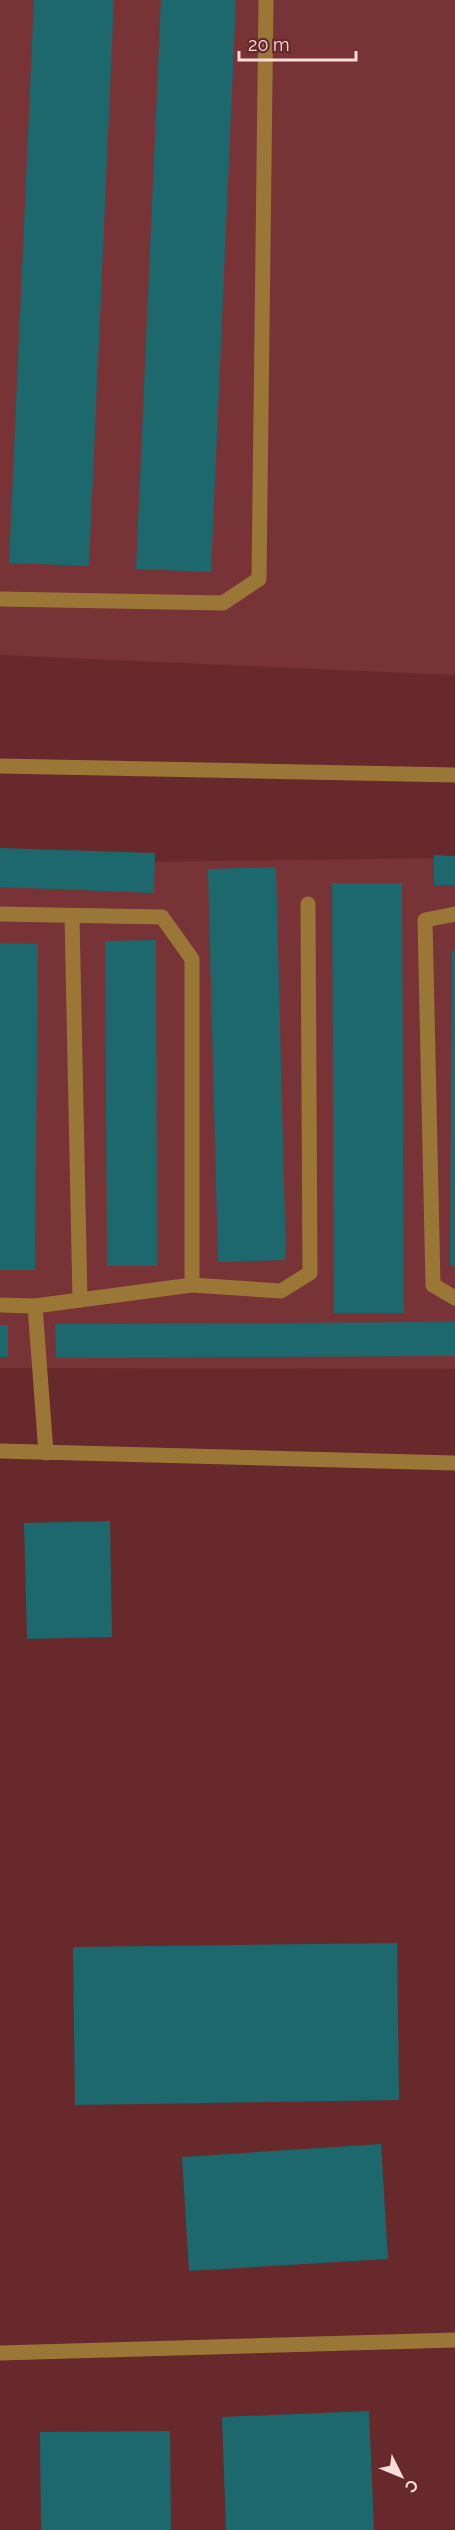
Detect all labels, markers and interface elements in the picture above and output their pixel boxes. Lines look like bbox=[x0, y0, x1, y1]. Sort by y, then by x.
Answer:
scale bar bbox=[239, 24, 356, 62]
text: 20 m bbox=[248, 34, 290, 55]
north arrow bbox=[371, 2446, 431, 2506]
text: С bbox=[401, 2475, 422, 2496]

